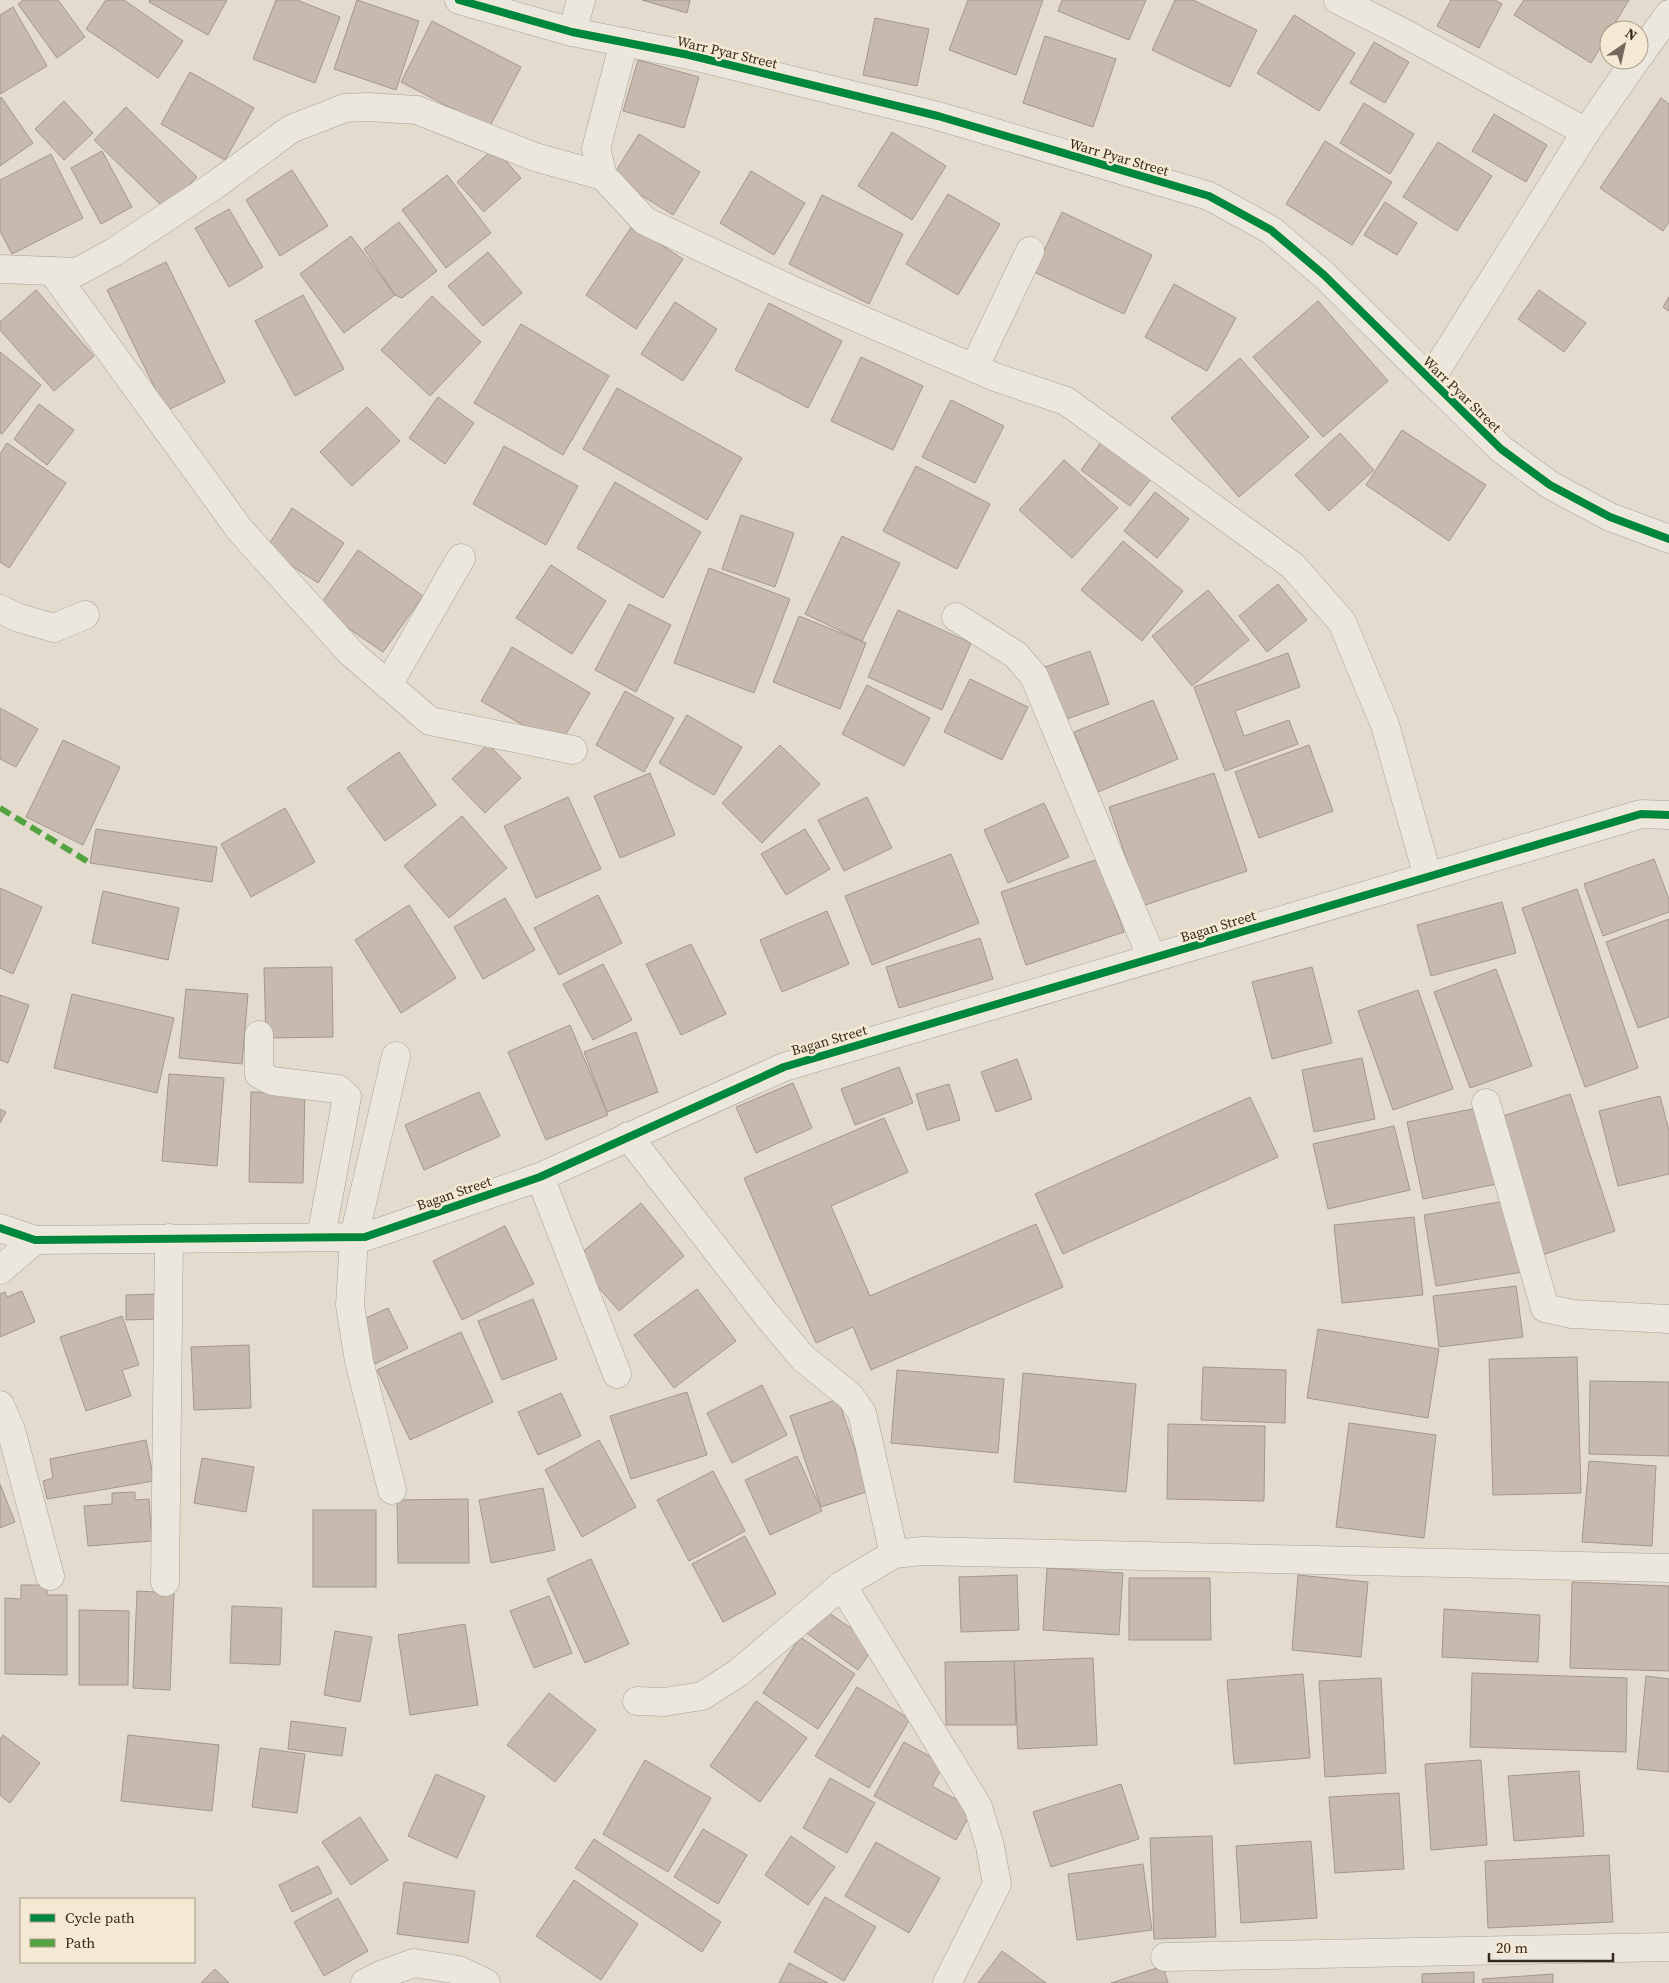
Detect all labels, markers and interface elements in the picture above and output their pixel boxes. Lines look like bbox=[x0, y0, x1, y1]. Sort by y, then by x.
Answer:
north arrow bbox=[1599, 20, 1649, 70]
text: N bbox=[1621, 23, 1641, 45]
street label: Warr Pyar Street bbox=[675, 31, 780, 73]
street label: Warr Pyar Street bbox=[1067, 133, 1171, 181]
street label: Warr Pyar Street bbox=[1418, 351, 1506, 437]
street label: Bagan Street bbox=[1178, 905, 1259, 947]
street label: Bagan Street bbox=[789, 1020, 870, 1060]
street label: Bagan Street bbox=[414, 1171, 494, 1215]
legend bbox=[20, 1898, 195, 1963]
text: Cycle path bbox=[65, 1907, 135, 1928]
scale bar bbox=[1489, 1930, 1613, 1962]
text: Path bbox=[65, 1932, 95, 1953]
text: 20 m bbox=[1496, 1937, 1528, 1958]

